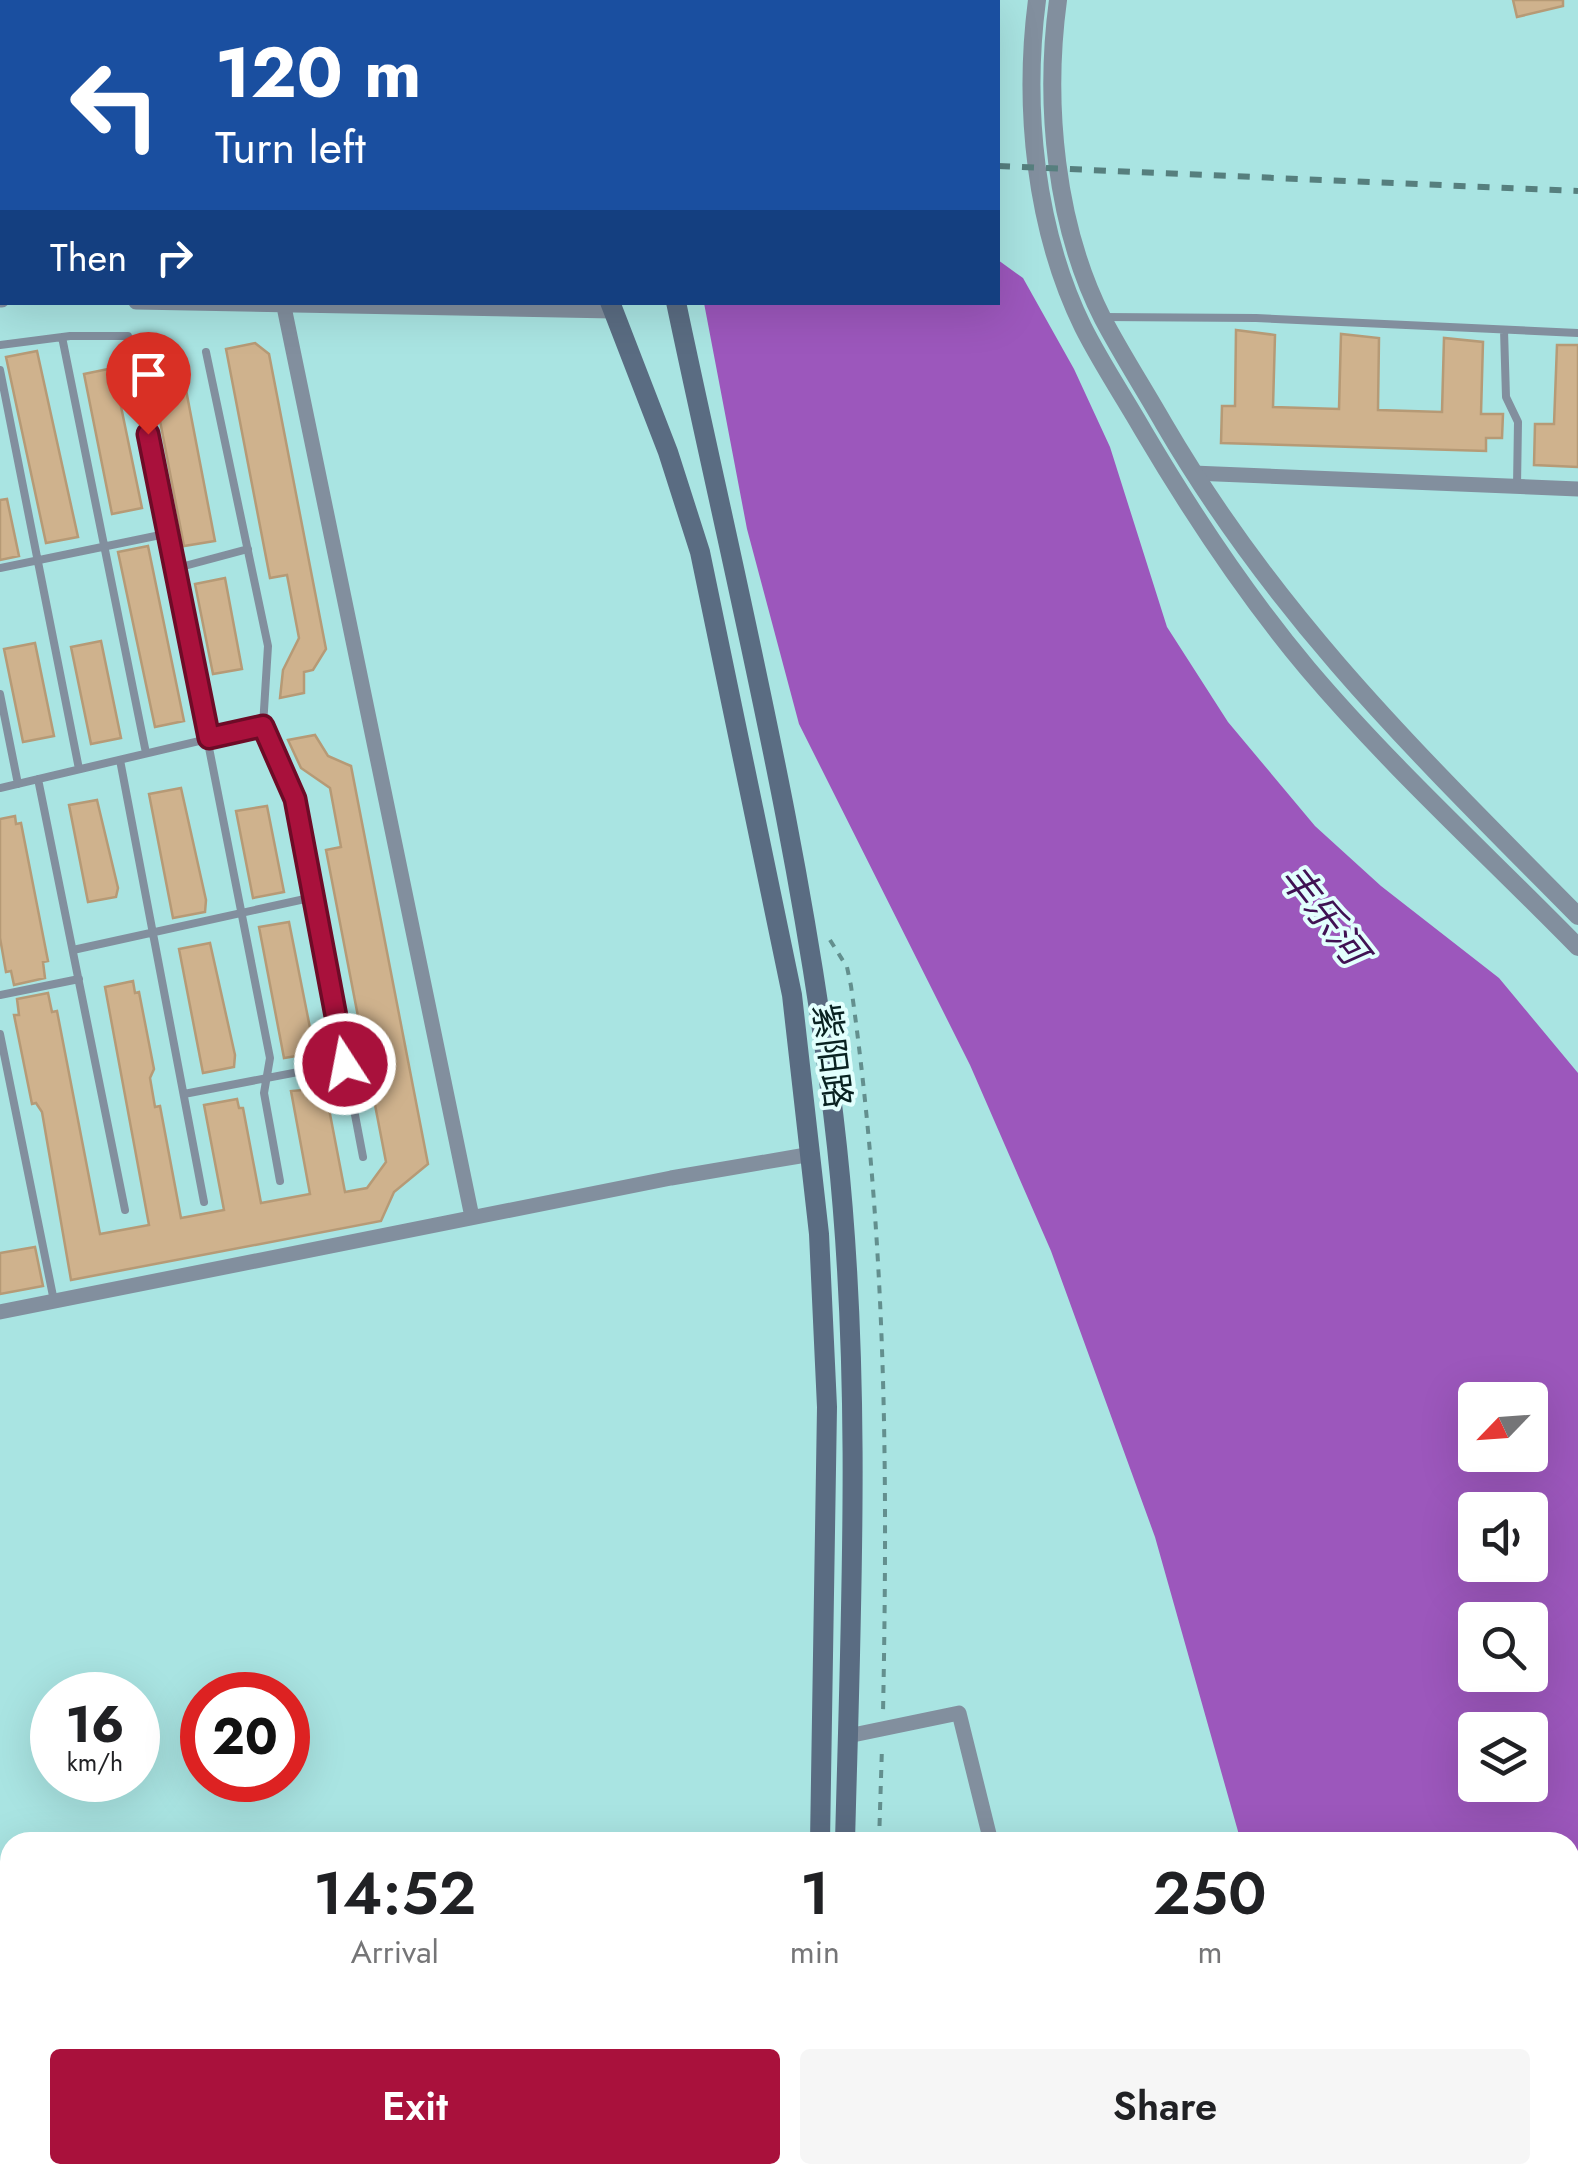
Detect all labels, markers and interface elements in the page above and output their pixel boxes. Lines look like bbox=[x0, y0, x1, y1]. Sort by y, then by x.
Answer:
text: 120 m bbox=[215, 22, 421, 123]
icon: left bbox=[50, 40, 180, 170]
text: Turn left bbox=[215, 115, 366, 180]
text: Then bbox=[50, 230, 127, 285]
icon: right bbox=[147, 230, 202, 285]
pin bbox=[106, 332, 191, 435]
icon: arrive bbox=[121, 347, 176, 402]
water label: 丰乐河 bbox=[1267, 852, 1385, 981]
street label: 紫阳路 bbox=[801, 1001, 863, 1111]
position arrow bbox=[293, 1012, 397, 1116]
north arrow bbox=[1458, 1382, 1548, 1472]
map controls bbox=[1458, 1382, 1548, 1802]
button: sound bbox=[1458, 1492, 1548, 1582]
button: search bbox=[1458, 1602, 1548, 1692]
speed limit sign: 20 bbox=[180, 1672, 310, 1802]
text: 16 bbox=[66, 1688, 124, 1761]
button: layers bbox=[1458, 1712, 1548, 1802]
text: km/h bbox=[67, 1744, 123, 1780]
text: 14:52 bbox=[313, 1850, 476, 1937]
text: 1 bbox=[800, 1850, 829, 1937]
text: 250 bbox=[1153, 1850, 1267, 1937]
text: Arrival bbox=[351, 1929, 439, 1975]
text: min bbox=[790, 1929, 840, 1975]
text: m bbox=[1197, 1929, 1222, 1975]
button: Exit bbox=[50, 2049, 780, 2164]
button: Share bbox=[800, 2049, 1530, 2164]

